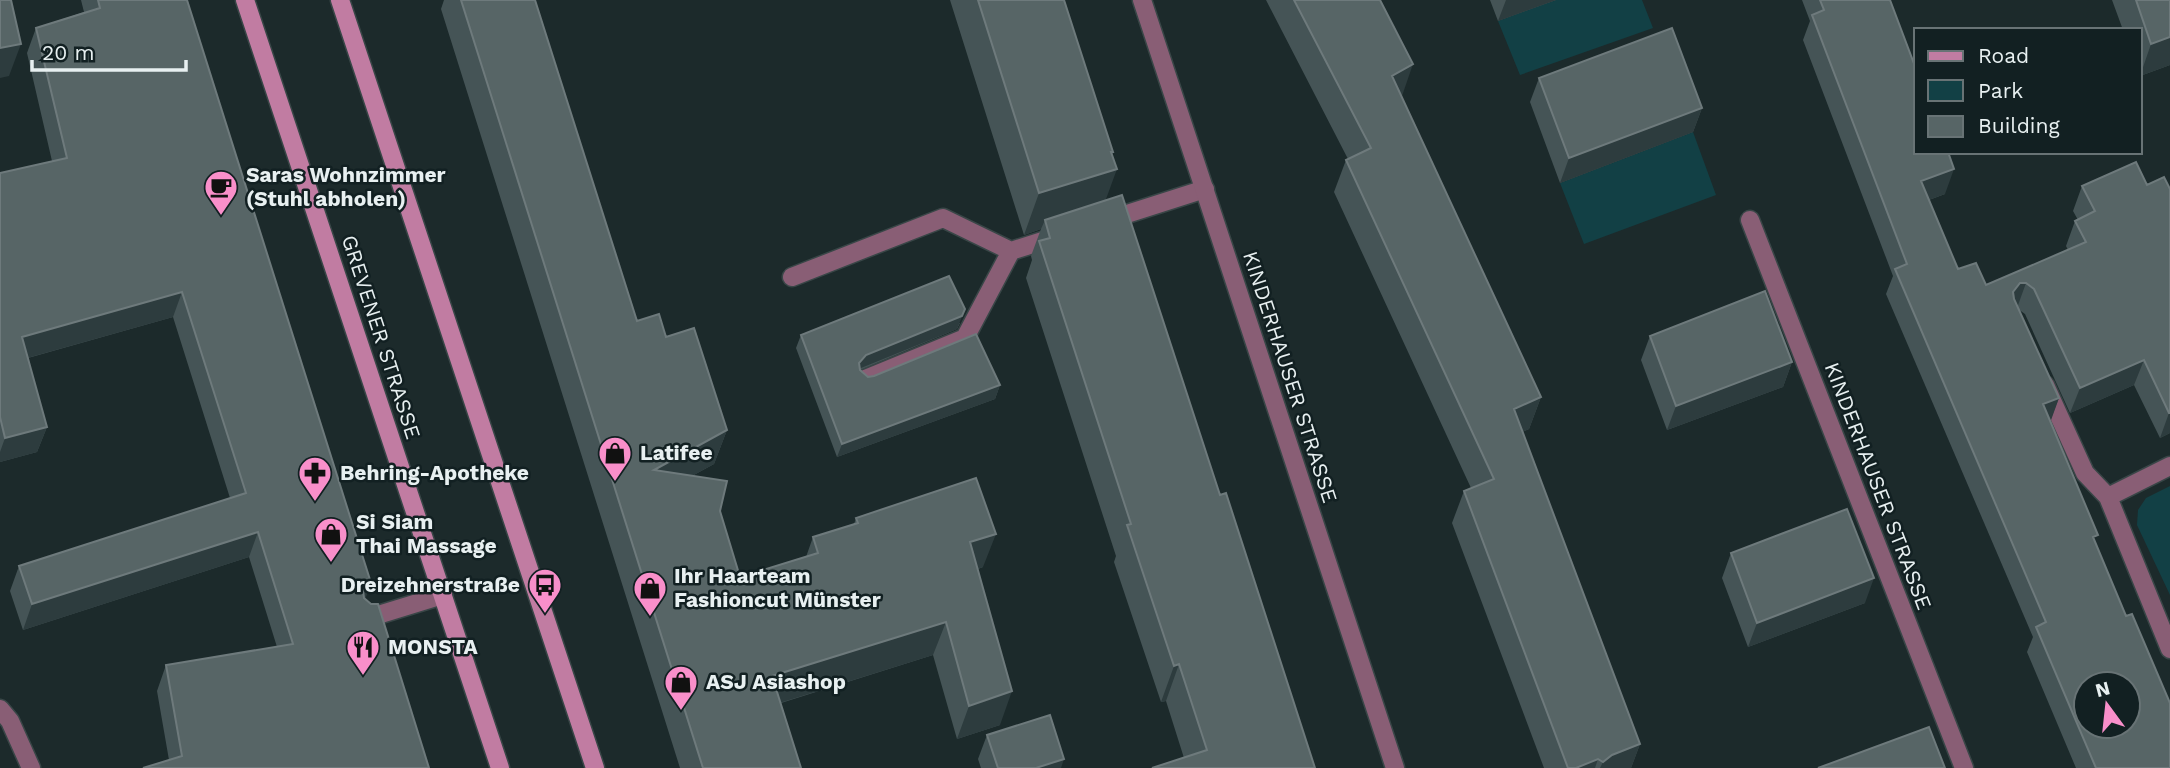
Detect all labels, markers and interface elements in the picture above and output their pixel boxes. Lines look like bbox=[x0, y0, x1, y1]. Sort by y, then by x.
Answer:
scale bar bbox=[32, 28, 186, 72]
legend bbox=[1914, 28, 2142, 154]
text: 20 m bbox=[42, 40, 94, 65]
text: Road bbox=[1978, 43, 2029, 68]
text: Park bbox=[1978, 78, 2023, 103]
text: Building bbox=[1978, 113, 2060, 138]
place label: Saras Wohnzimmer (Stuhl abholen) bbox=[246, 162, 446, 211]
cafe icon: Saras Wohnzimmer (Stuhl abholen) bbox=[202, 168, 240, 217]
street label: GREVENER STRASSE bbox=[337, 232, 426, 442]
street label: KINDERHAUSER STRASSE bbox=[1238, 248, 1343, 506]
street label: KINDERHAUSER STRASSE bbox=[1820, 359, 1937, 613]
shop icon: Latifee bbox=[596, 434, 634, 483]
place label: Latifee bbox=[640, 440, 713, 465]
pharmacy icon: Behring-Apotheke bbox=[296, 454, 334, 503]
place label: Behring-Apotheke bbox=[340, 460, 529, 485]
place label: Si Siam Thai Massage bbox=[356, 509, 497, 558]
shop icon: Si Siam Thai Massage bbox=[312, 515, 350, 564]
place label: Ihr Haarteam Fashioncut Münster bbox=[674, 563, 881, 612]
bus stop icon: Dreizehnerstraße bbox=[526, 566, 564, 615]
shop icon: Ihr Haarteam Fashioncut Münster bbox=[631, 569, 669, 618]
place label: Dreizehnerstraße bbox=[341, 572, 520, 597]
restaurant icon: MONSTA bbox=[344, 628, 382, 677]
place label: MONSTA bbox=[388, 634, 478, 659]
shop icon: ASJ Asiashop bbox=[662, 663, 700, 712]
place label: ASJ Asiashop bbox=[706, 669, 846, 694]
north arrow bbox=[2072, 670, 2142, 740]
text: N bbox=[2093, 676, 2113, 702]

